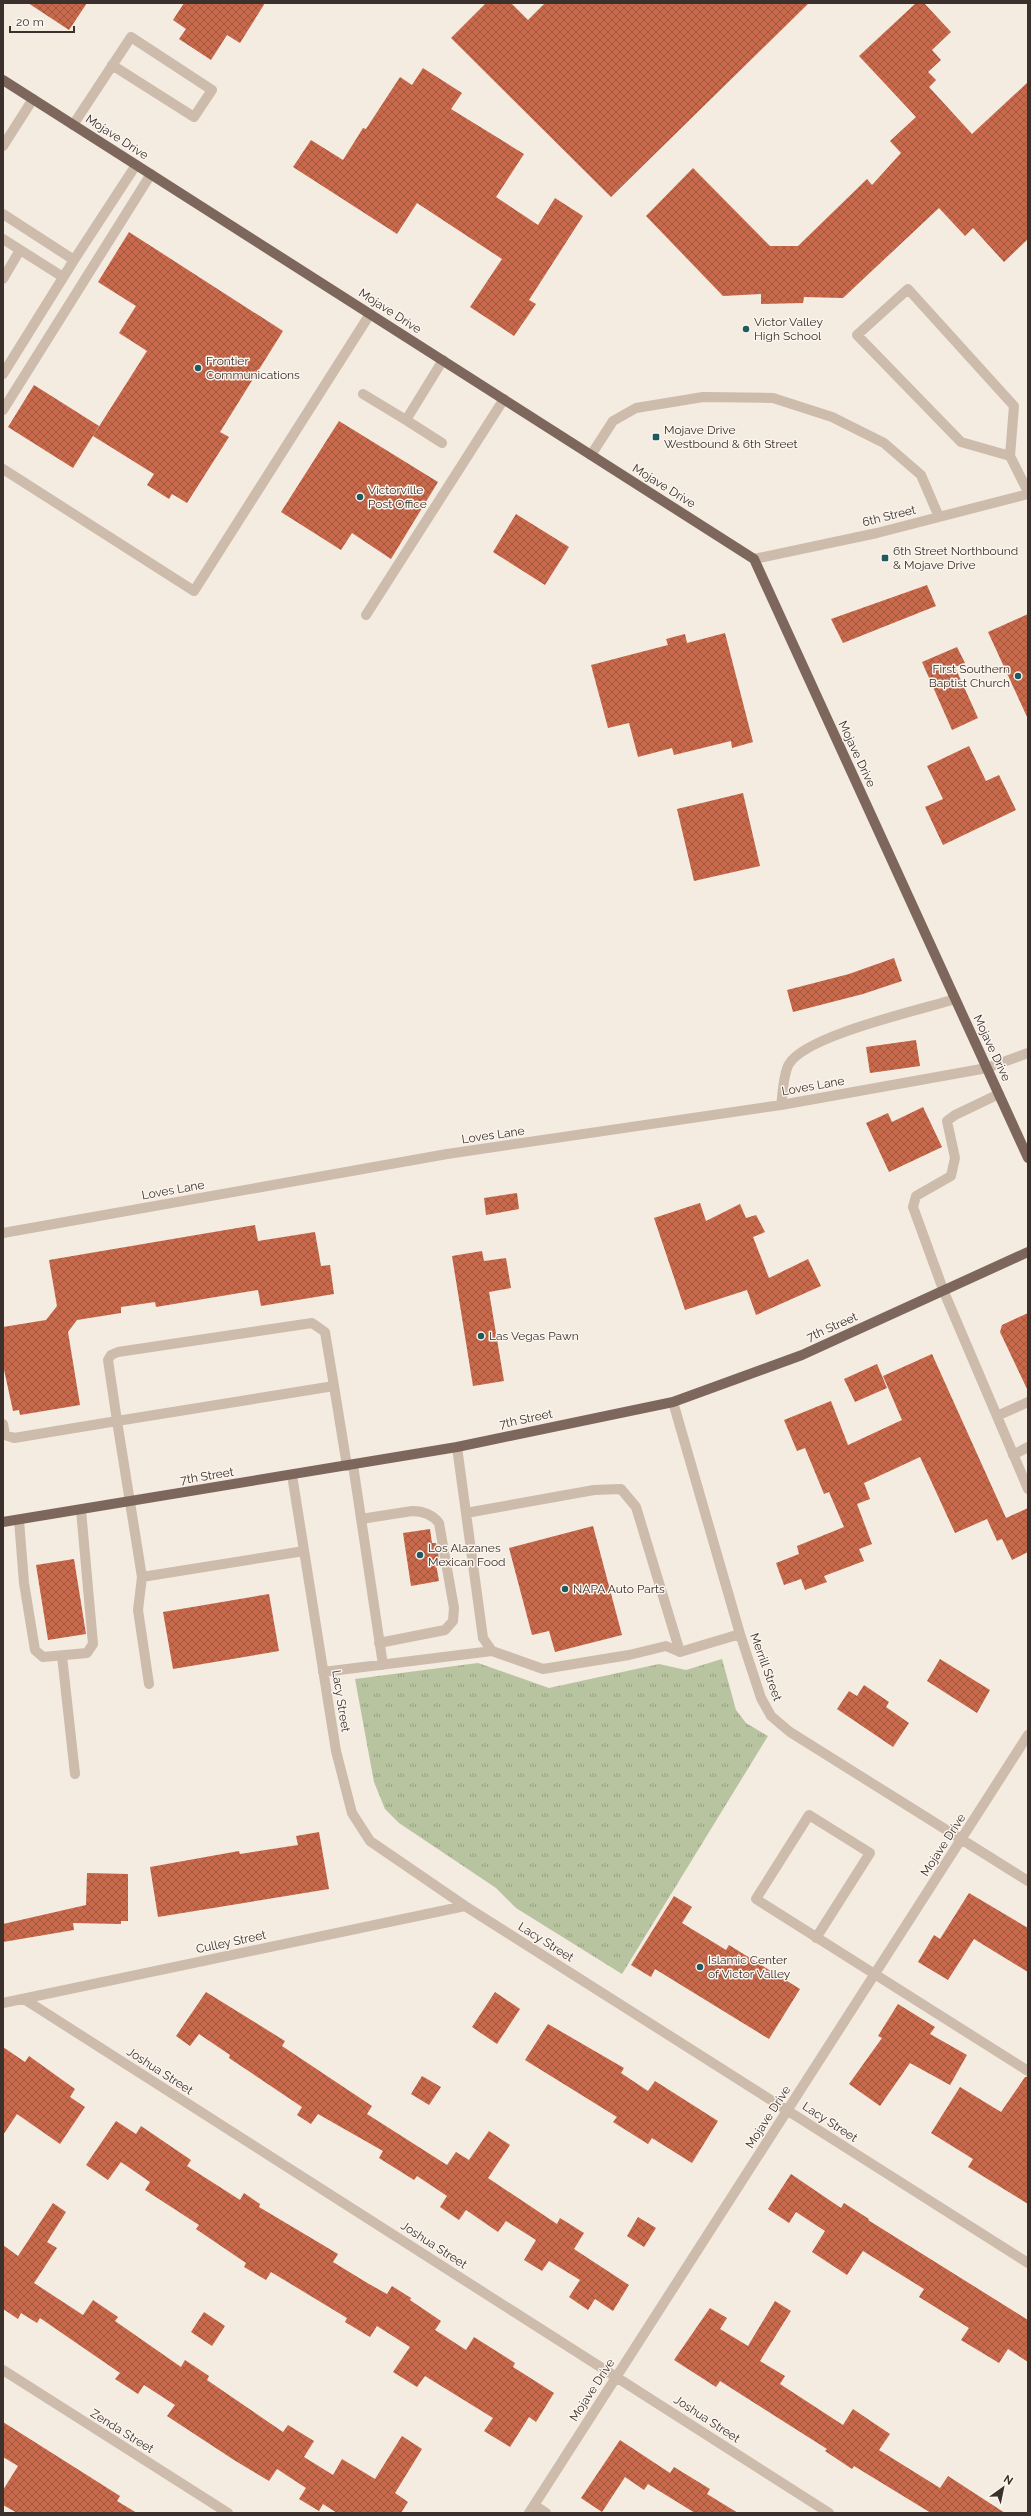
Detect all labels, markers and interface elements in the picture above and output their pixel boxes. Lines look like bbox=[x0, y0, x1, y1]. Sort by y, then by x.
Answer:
scale bar bbox=[10, 8, 74, 34]
text: 20 m bbox=[16, 15, 44, 29]
street label: Mojave Drive bbox=[83, 112, 151, 162]
street label: Mojave Drive bbox=[356, 286, 424, 336]
place label: Victor Valley High School bbox=[754, 315, 823, 343]
marker: Victor Valley High School bbox=[741, 324, 751, 334]
place label: Frontier Communications bbox=[206, 354, 300, 382]
marker: Frontier Communications bbox=[193, 363, 203, 373]
place label: Mojave Drive Westbound & 6th Street bbox=[664, 423, 797, 451]
marker: Mojave Drive Westbound & 6th Street bbox=[651, 432, 661, 442]
street label: Mojave Drive bbox=[630, 461, 698, 511]
place label: Victorville Post Office bbox=[368, 483, 427, 511]
marker: Victorville Post Office bbox=[355, 492, 365, 502]
street label: 6th Street bbox=[861, 503, 917, 529]
place label: 6th Street Northbound & Mojave Drive bbox=[893, 544, 1018, 572]
marker: 6th Street Northbound & Mojave Drive bbox=[880, 553, 890, 563]
place label: First Southern Baptist Church bbox=[929, 662, 1010, 690]
marker: First Southern Baptist Church bbox=[1013, 671, 1023, 681]
street label: Mojave Drive bbox=[836, 719, 878, 789]
street label: Mojave Drive bbox=[971, 1013, 1013, 1083]
street label: Loves Lane bbox=[781, 1074, 845, 1098]
street label: Loves Lane bbox=[461, 1124, 525, 1146]
street label: Loves Lane bbox=[141, 1178, 205, 1202]
street label: 7th Street bbox=[805, 1310, 859, 1344]
place label: Las Vegas Pawn bbox=[489, 1329, 579, 1343]
marker: Las Vegas Pawn bbox=[476, 1331, 486, 1341]
street label: 7th Street bbox=[498, 1407, 554, 1431]
street label: 7th Street bbox=[179, 1465, 235, 1487]
place label: Los Alazanes Mexican Food bbox=[428, 1541, 506, 1569]
marker: Los Alazanes Mexican Food bbox=[415, 1550, 425, 1560]
place label: NAPA Auto Parts bbox=[573, 1582, 665, 1596]
marker: NAPA Auto Parts bbox=[560, 1584, 570, 1594]
street label: Merrill Street bbox=[747, 1631, 785, 1703]
street label: Lacy Street bbox=[329, 1669, 353, 1733]
street label: Mojave Drive bbox=[918, 1811, 968, 1879]
street label: Lacy Street bbox=[516, 1919, 576, 1965]
street label: Culley Street bbox=[195, 1928, 267, 1956]
place label: Islamic Center of Victor Valley bbox=[708, 1953, 791, 1981]
marker: Islamic Center of Victor Valley bbox=[695, 1962, 705, 1972]
street label: Joshua Street bbox=[124, 2045, 196, 2097]
street label: Mojave Drive bbox=[743, 2083, 793, 2151]
street label: Lacy Street bbox=[800, 2099, 860, 2145]
street label: Joshua Street bbox=[398, 2219, 470, 2271]
street label: Mojave Drive bbox=[567, 2356, 617, 2424]
street label: Joshua Street bbox=[671, 2393, 743, 2445]
street label: Zenda Street bbox=[88, 2406, 156, 2456]
north arrow bbox=[983, 2468, 1023, 2508]
text: N bbox=[1001, 2472, 1015, 2488]

